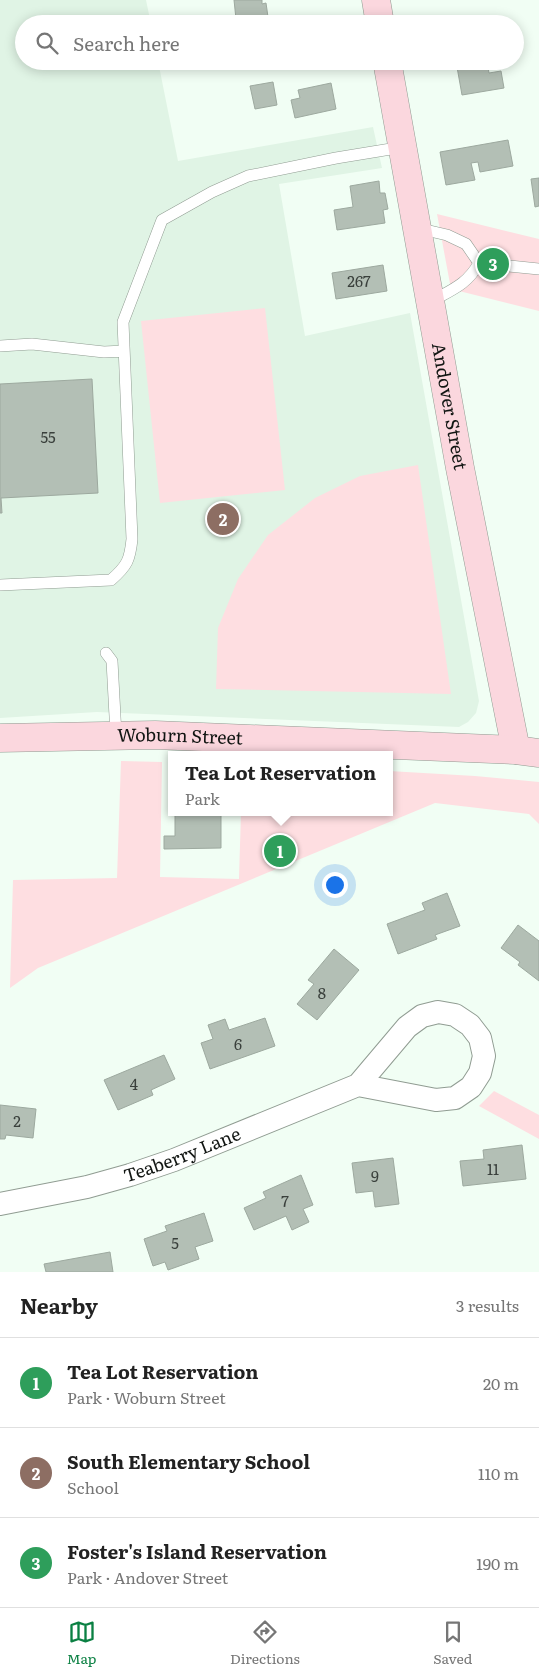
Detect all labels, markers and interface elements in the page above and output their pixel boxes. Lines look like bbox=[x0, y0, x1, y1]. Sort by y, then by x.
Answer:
search box bbox=[15, 15, 524, 70]
icon: search bbox=[33, 29, 61, 57]
text: Search here bbox=[73, 29, 180, 57]
pin: 3 bbox=[477, 245, 509, 283]
house number: 267 bbox=[347, 269, 371, 292]
street label: Andover Street bbox=[426, 340, 475, 473]
house number: 55 bbox=[40, 425, 56, 448]
pin: 2 bbox=[207, 500, 239, 538]
street label: Woburn Street bbox=[117, 720, 244, 751]
popup bbox=[168, 751, 393, 816]
text: Tea Lot Reservation bbox=[185, 758, 376, 786]
text: Park bbox=[185, 786, 220, 810]
pin: 1 bbox=[264, 832, 296, 870]
your location bbox=[322, 872, 348, 898]
house number: 8 bbox=[318, 981, 326, 1004]
house number: 6 bbox=[234, 1032, 242, 1055]
house number: 4 bbox=[130, 1072, 138, 1095]
house number: 2 bbox=[13, 1109, 21, 1132]
street label: Teaberry Lane bbox=[120, 1119, 244, 1188]
house number: 11 bbox=[487, 1157, 499, 1180]
house number: 9 bbox=[371, 1164, 379, 1187]
house number: 7 bbox=[281, 1189, 289, 1212]
house number: 5 bbox=[171, 1231, 179, 1254]
text: Nearby bbox=[20, 1289, 98, 1320]
text: 3 results bbox=[456, 1293, 519, 1317]
text: Tea Lot Reservation bbox=[67, 1357, 258, 1385]
text: 1 bbox=[33, 1371, 39, 1395]
text: 20 m bbox=[483, 1371, 519, 1395]
text: Park · Woburn Street bbox=[67, 1385, 226, 1409]
text: South Elementary School bbox=[67, 1447, 310, 1475]
text: 2 bbox=[32, 1461, 40, 1485]
text: 110 m bbox=[478, 1461, 519, 1485]
text: School bbox=[67, 1475, 119, 1499]
text: Foster's Island Reservation bbox=[67, 1537, 327, 1565]
text: 3 bbox=[32, 1551, 40, 1575]
text: 190 m bbox=[476, 1551, 519, 1575]
text: Park · Andover Street bbox=[67, 1565, 228, 1589]
tab: Map bbox=[67, 1618, 97, 1668]
tab: Directions bbox=[230, 1618, 300, 1668]
tab: Saved bbox=[433, 1618, 472, 1668]

